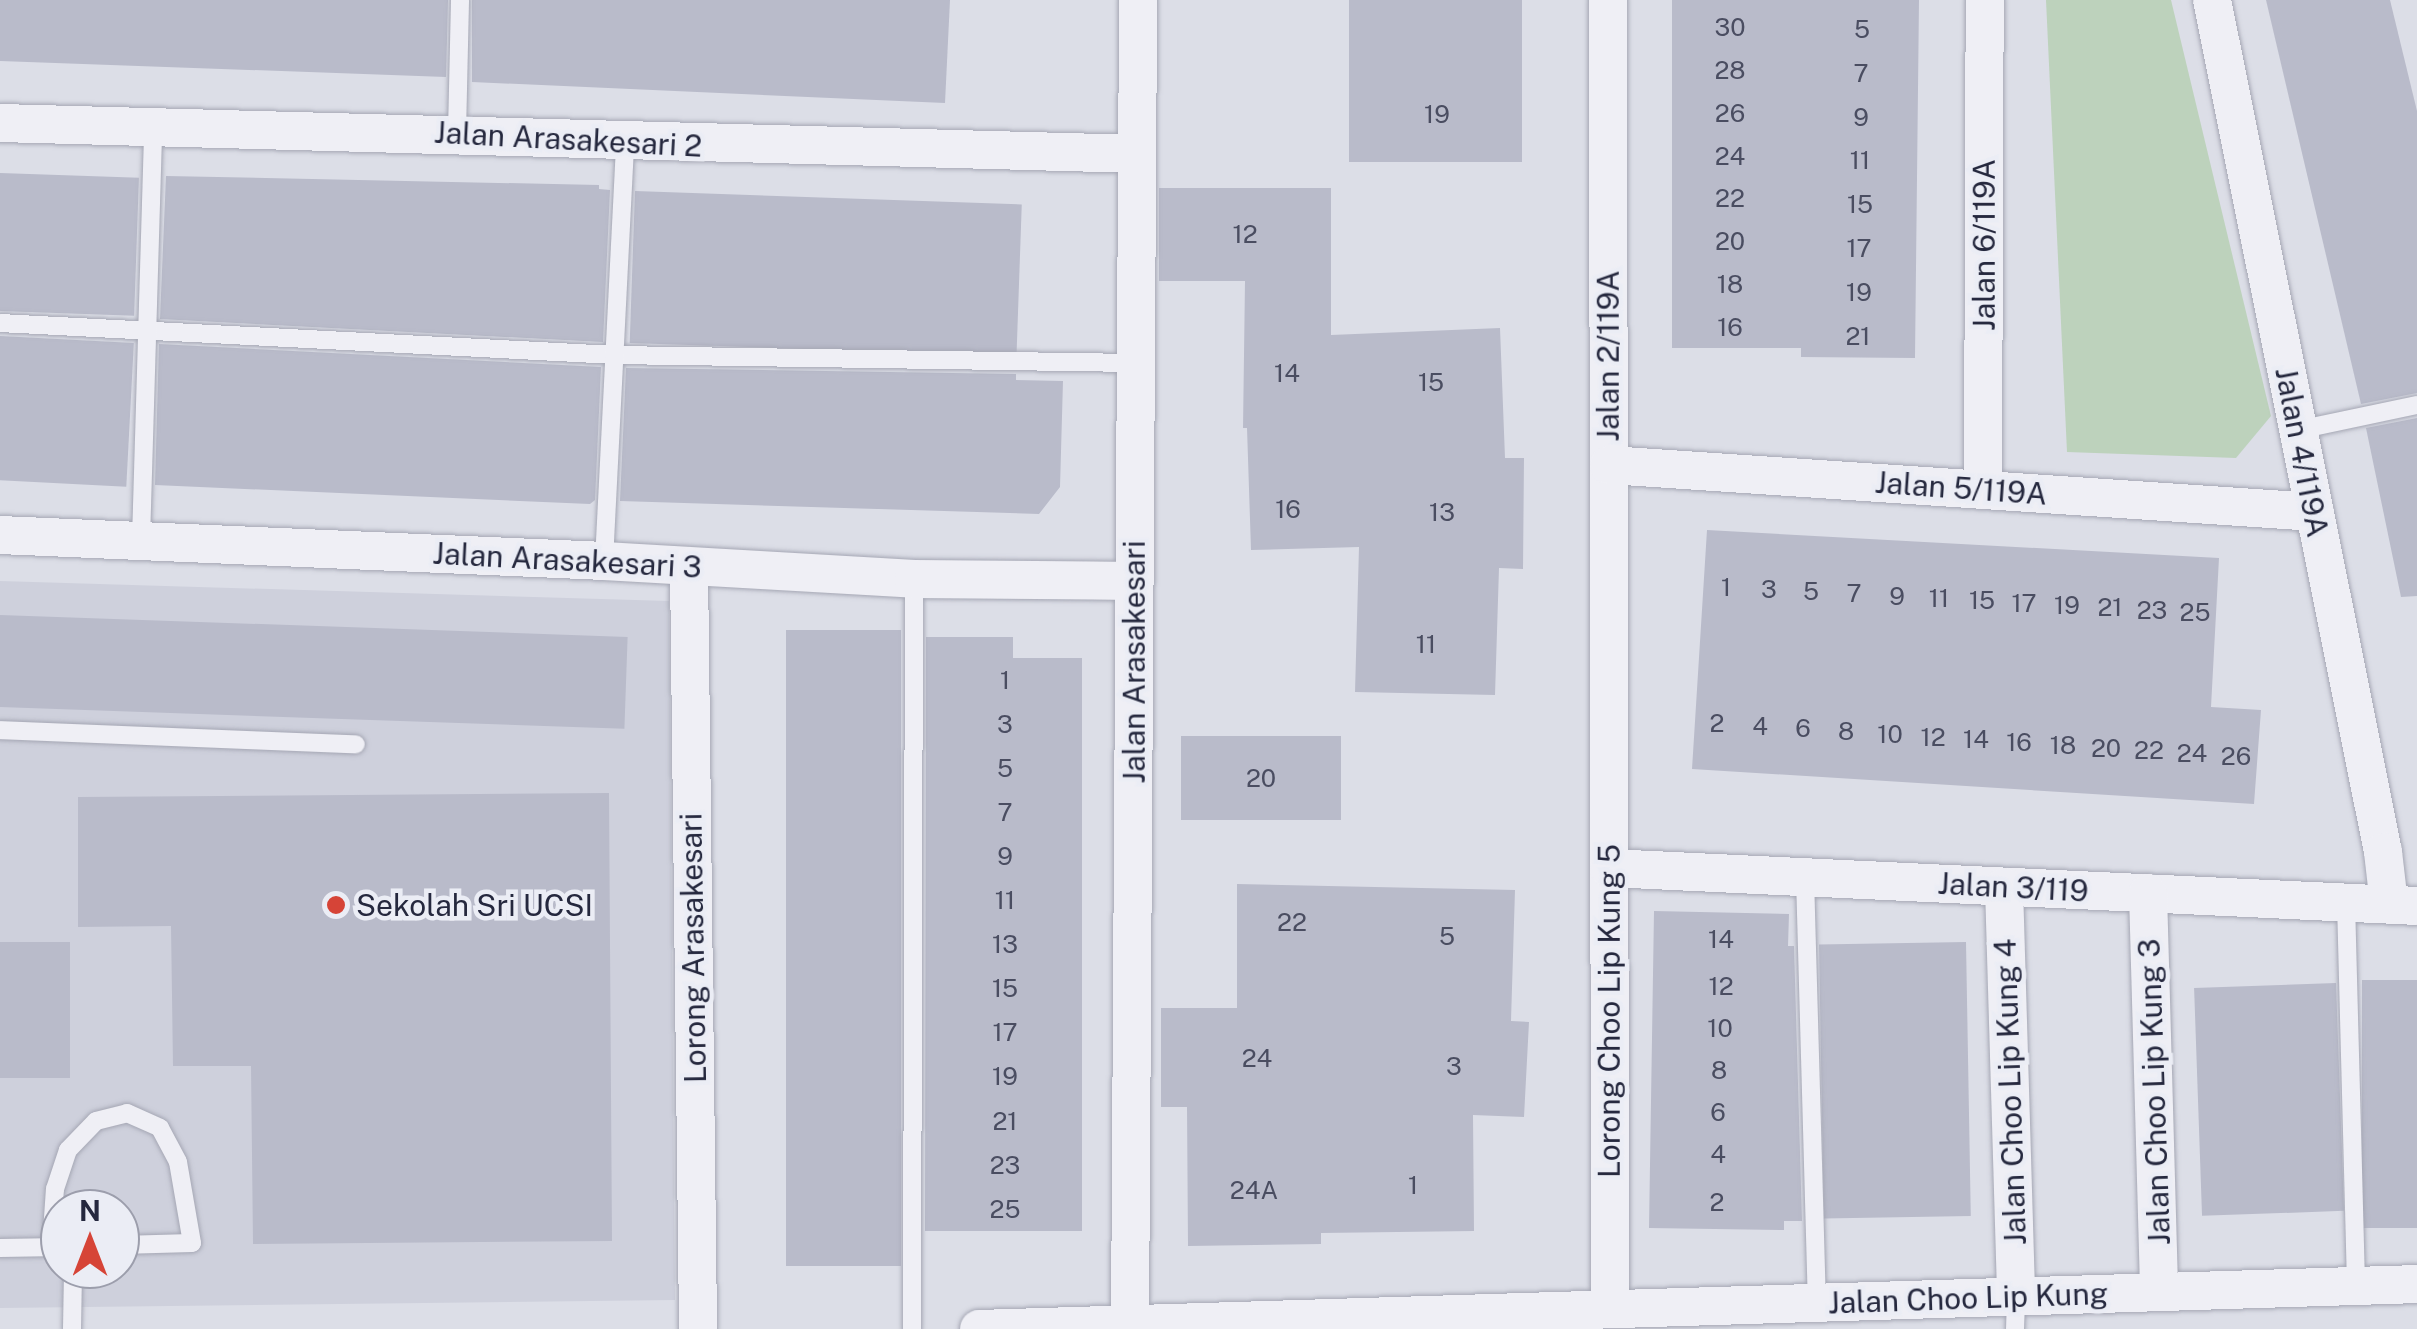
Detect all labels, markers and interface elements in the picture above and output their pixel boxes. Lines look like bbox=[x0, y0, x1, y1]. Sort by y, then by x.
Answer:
house number: 30 bbox=[1715, 12, 1745, 42]
house number: 5 bbox=[1854, 14, 1870, 44]
house number: 28 bbox=[1714, 55, 1746, 85]
house number: 7 bbox=[1853, 58, 1869, 88]
house number: 26 bbox=[1715, 98, 1745, 128]
house number: 19 bbox=[1424, 99, 1450, 129]
house number: 9 bbox=[1853, 102, 1869, 132]
street label: Jalan Arasakesari 2 bbox=[433, 114, 703, 164]
house number: 24 bbox=[1715, 141, 1745, 171]
house number: 11 bbox=[1850, 145, 1870, 175]
street label: Jalan 6/119A bbox=[1966, 159, 2002, 331]
house number: 22 bbox=[1715, 183, 1745, 213]
house number: 15 bbox=[1847, 189, 1873, 219]
house number: 12 bbox=[1232, 219, 1258, 249]
house number: 20 bbox=[1715, 226, 1745, 256]
house number: 17 bbox=[1846, 233, 1872, 263]
house number: 18 bbox=[1717, 269, 1743, 299]
street label: Jalan 2/119A bbox=[1590, 270, 1626, 442]
house number: 19 bbox=[1846, 277, 1872, 307]
house number: 16 bbox=[1717, 312, 1743, 342]
house number: 21 bbox=[1845, 321, 1871, 351]
house number: 14 bbox=[1274, 358, 1300, 388]
street label: Jalan 4/119A bbox=[2268, 364, 2336, 540]
house number: 15 bbox=[1418, 367, 1444, 397]
street label: Jalan 5/119A bbox=[1874, 464, 2048, 512]
house number: 16 bbox=[1275, 494, 1301, 524]
house number: 13 bbox=[1429, 497, 1455, 527]
street label: Jalan Arasakesari 3 bbox=[432, 535, 702, 585]
street label: Jalan Arasakesari bbox=[1116, 540, 1152, 784]
house number: 1 bbox=[1721, 572, 1731, 602]
house number: 3 bbox=[1761, 574, 1777, 604]
house number: 5 bbox=[1803, 576, 1819, 606]
house number: 7 bbox=[1846, 578, 1862, 608]
house number: 9 bbox=[1889, 581, 1905, 611]
house number: 11 bbox=[1929, 583, 1949, 613]
house number: 15 bbox=[1969, 585, 1995, 615]
house number: 17 bbox=[2011, 588, 2037, 618]
house number: 19 bbox=[2054, 590, 2080, 620]
house number: 21 bbox=[2097, 592, 2123, 622]
house number: 23 bbox=[2137, 595, 2167, 625]
house number: 25 bbox=[2180, 597, 2210, 627]
house number: 11 bbox=[1416, 629, 1436, 659]
house number: 1 bbox=[1000, 665, 1010, 695]
house number: 2 bbox=[1710, 708, 1724, 738]
house number: 3 bbox=[997, 709, 1013, 739]
house number: 4 bbox=[1752, 711, 1768, 741]
house number: 6 bbox=[1795, 713, 1811, 743]
house number: 8 bbox=[1838, 716, 1854, 746]
house number: 10 bbox=[1877, 719, 1903, 749]
house number: 12 bbox=[1920, 722, 1946, 752]
house number: 14 bbox=[1963, 724, 1989, 754]
house number: 16 bbox=[2006, 727, 2032, 757]
house number: 18 bbox=[2050, 730, 2076, 760]
house number: 20 bbox=[2091, 733, 2121, 763]
house number: 22 bbox=[2134, 735, 2164, 765]
house number: 24 bbox=[2177, 738, 2207, 768]
house number: 26 bbox=[2221, 741, 2251, 771]
house number: 5 bbox=[997, 753, 1013, 783]
house number: 20 bbox=[1246, 763, 1276, 793]
house number: 7 bbox=[997, 797, 1013, 827]
street label: Lorong Arasakesari bbox=[673, 813, 713, 1083]
house number: 9 bbox=[997, 841, 1013, 871]
street label: Lorong Choo Lip Kung 5 bbox=[1591, 844, 1627, 1178]
street label: Jalan 3/119 bbox=[1937, 865, 2089, 909]
house number: 11 bbox=[995, 885, 1015, 915]
place label: Sekolah Sri UCSI bbox=[356, 887, 593, 923]
marker: Sekolah Sri UCSI bbox=[325, 894, 347, 916]
house number: 22 bbox=[1277, 907, 1307, 937]
house number: 5 bbox=[1439, 921, 1455, 951]
house number: 14 bbox=[1708, 924, 1734, 954]
house number: 13 bbox=[992, 929, 1018, 959]
street label: Jalan Choo Lip Kung 4 bbox=[1987, 938, 2033, 1246]
street label: Jalan Choo Lip Kung 3 bbox=[2131, 938, 2177, 1246]
house number: 12 bbox=[1708, 971, 1734, 1001]
house number: 15 bbox=[992, 973, 1018, 1003]
house number: 10 bbox=[1707, 1013, 1733, 1043]
house number: 17 bbox=[992, 1017, 1018, 1047]
house number: 24 bbox=[1242, 1043, 1272, 1073]
house number: 3 bbox=[1446, 1051, 1462, 1081]
house number: 8 bbox=[1711, 1055, 1727, 1085]
house number: 19 bbox=[992, 1061, 1018, 1091]
house number: 6 bbox=[1710, 1097, 1726, 1127]
house number: 21 bbox=[992, 1106, 1018, 1136]
house number: 4 bbox=[1710, 1139, 1726, 1169]
house number: 23 bbox=[990, 1150, 1020, 1180]
house number: 1 bbox=[1408, 1170, 1418, 1200]
house number: 24A bbox=[1230, 1175, 1278, 1205]
house number: 2 bbox=[1710, 1187, 1724, 1217]
north arrow bbox=[40, 1189, 140, 1289]
text: N bbox=[79, 1194, 101, 1227]
house number: 25 bbox=[990, 1194, 1020, 1224]
street label: Jalan Choo Lip Kung bbox=[1827, 1275, 2109, 1321]

